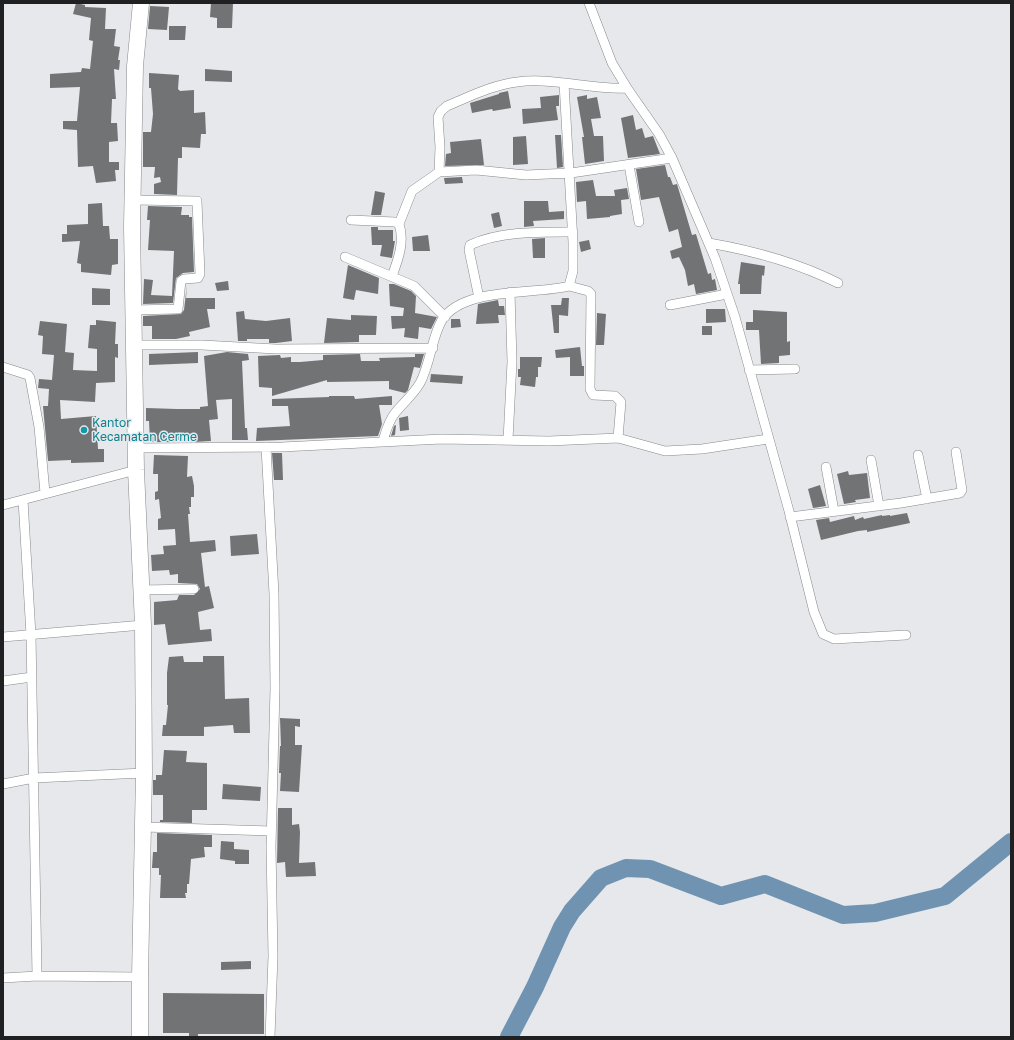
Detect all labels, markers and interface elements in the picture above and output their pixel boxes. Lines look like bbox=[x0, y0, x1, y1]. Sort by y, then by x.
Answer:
place label: Kantor Kecamatan Cerme bbox=[92, 416, 197, 444]
marker: Kantor Kecamatan Cerme bbox=[79, 425, 89, 435]

